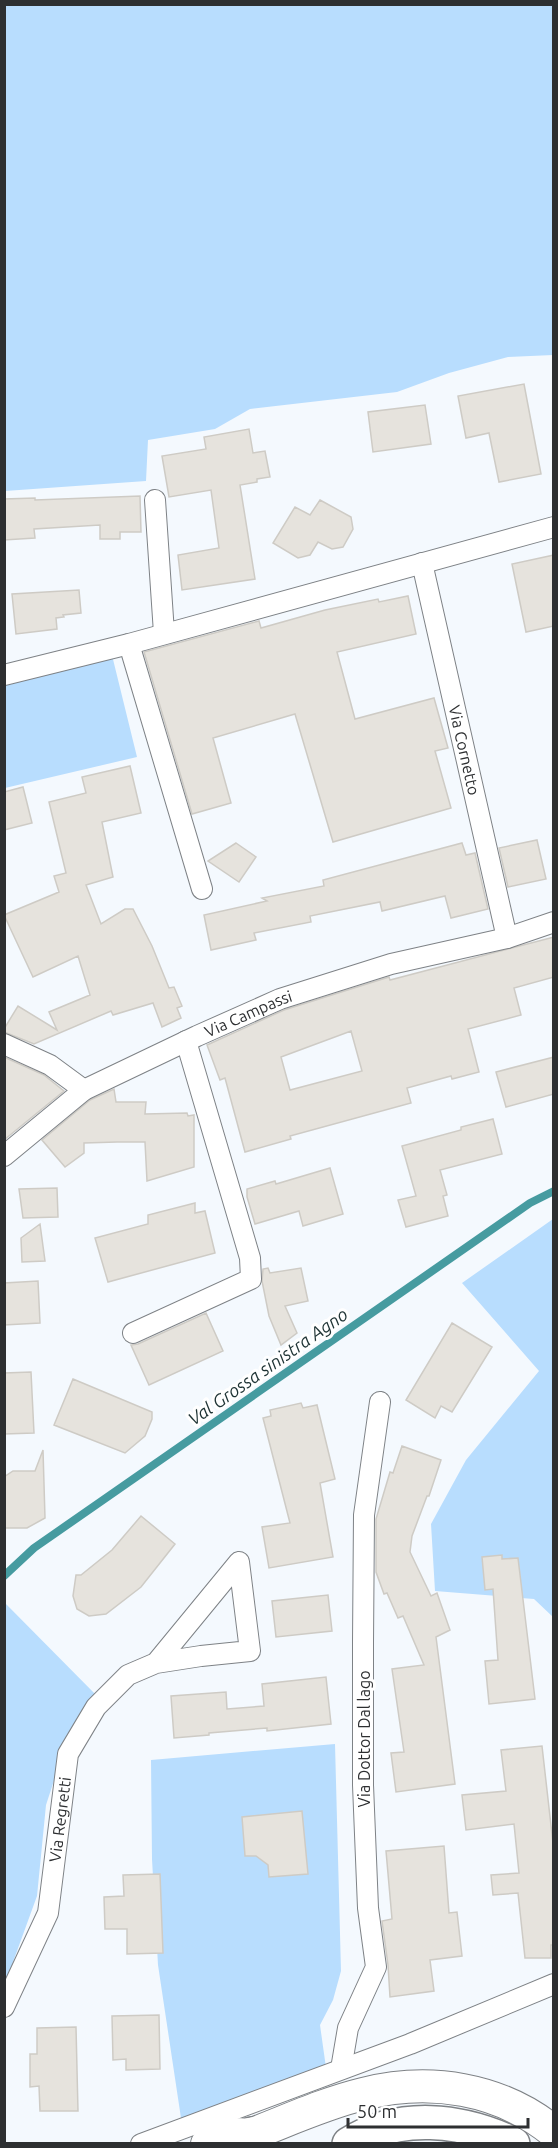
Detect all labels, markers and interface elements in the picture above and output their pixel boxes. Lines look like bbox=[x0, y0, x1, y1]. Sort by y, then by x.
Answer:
street label: Via Cornetto bbox=[446, 704, 483, 797]
street label: Via Campassi bbox=[202, 987, 294, 1040]
water label: Val Grossa sinistra Agno bbox=[184, 1303, 351, 1429]
street label: Via Dottor Dal lago bbox=[355, 1670, 373, 1808]
street label: Via Regretti bbox=[45, 1776, 74, 1863]
scale bar bbox=[348, 2091, 528, 2129]
text: 50 m bbox=[357, 2101, 397, 2121]

